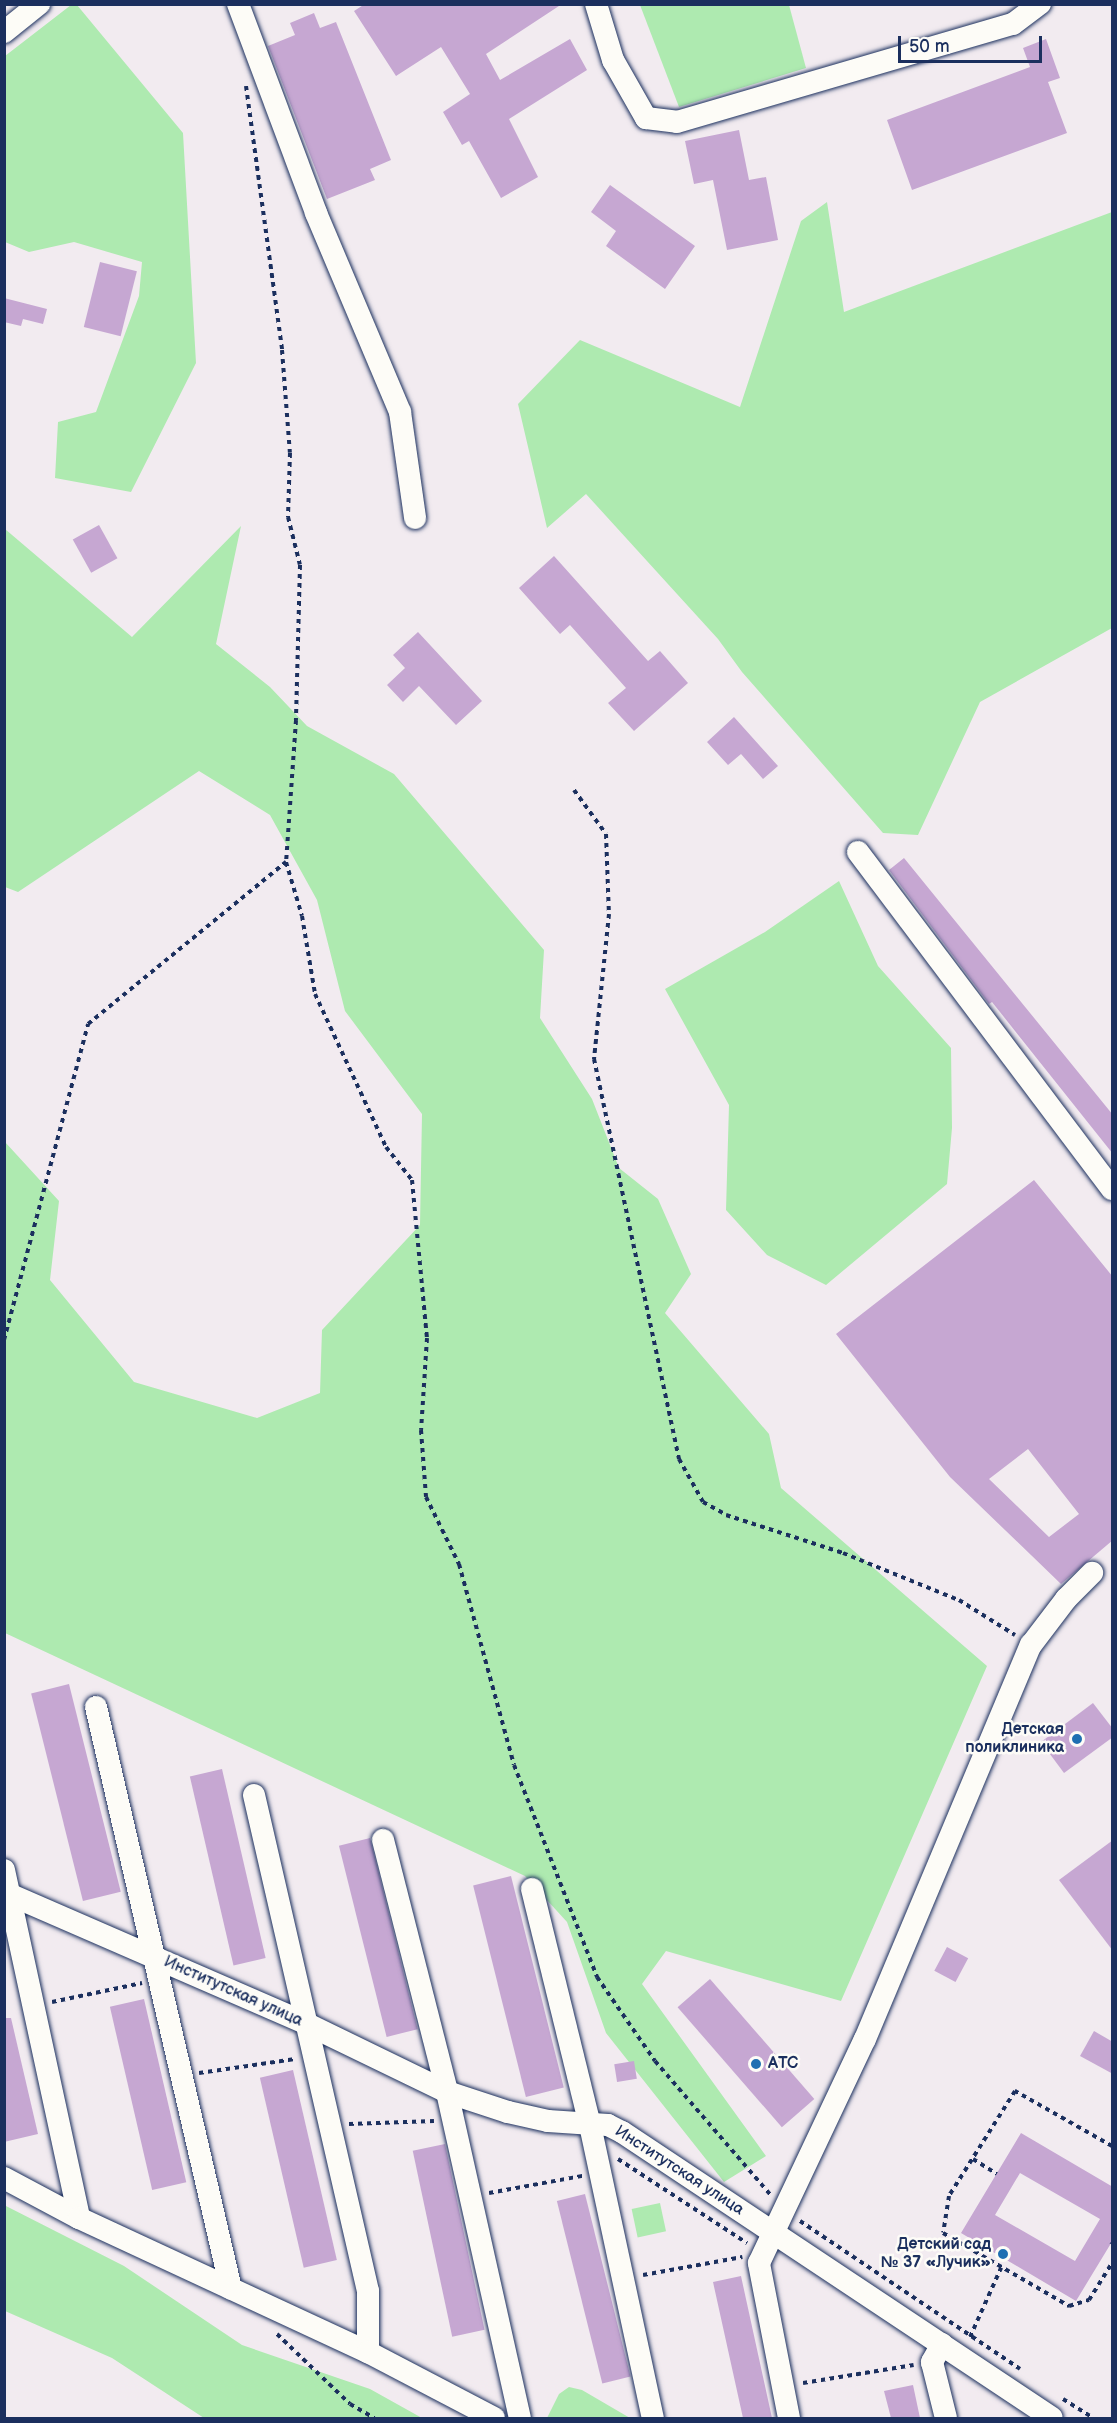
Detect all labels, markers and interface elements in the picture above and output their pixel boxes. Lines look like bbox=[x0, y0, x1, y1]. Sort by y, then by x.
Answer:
scale bar bbox=[901, 24, 1045, 62]
text: 50 m bbox=[909, 36, 950, 57]
place label: Детская поликлиника bbox=[965, 1720, 1064, 1758]
marker: Детская поликлиника bbox=[1068, 1730, 1086, 1748]
street label: Институтская улица bbox=[161, 1953, 305, 2031]
place label: АТС bbox=[768, 2054, 798, 2074]
marker: АТС bbox=[749, 2057, 763, 2071]
street label: Институтская улица bbox=[611, 2122, 747, 2220]
place label: Детский сад № 37 «Лучик» bbox=[881, 2235, 991, 2273]
marker: Детский сад № 37 «Лучик» bbox=[996, 2247, 1010, 2261]

